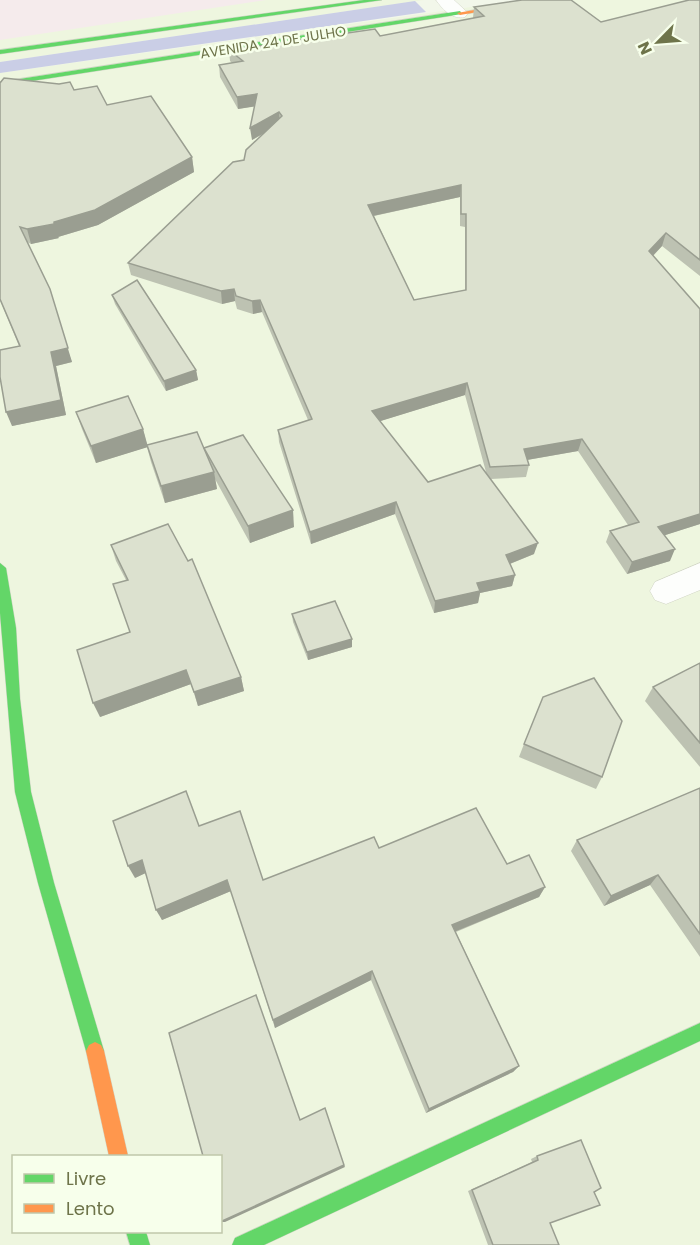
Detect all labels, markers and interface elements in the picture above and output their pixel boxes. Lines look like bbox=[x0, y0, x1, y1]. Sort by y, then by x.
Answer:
north arrow bbox=[628, 12, 688, 72]
street label: AVENIDA 24 DE JULHO bbox=[199, 21, 347, 63]
text: N bbox=[632, 38, 658, 58]
legend bbox=[12, 1155, 222, 1233]
text: Livre bbox=[66, 1166, 106, 1191]
text: Lento bbox=[66, 1196, 115, 1221]

